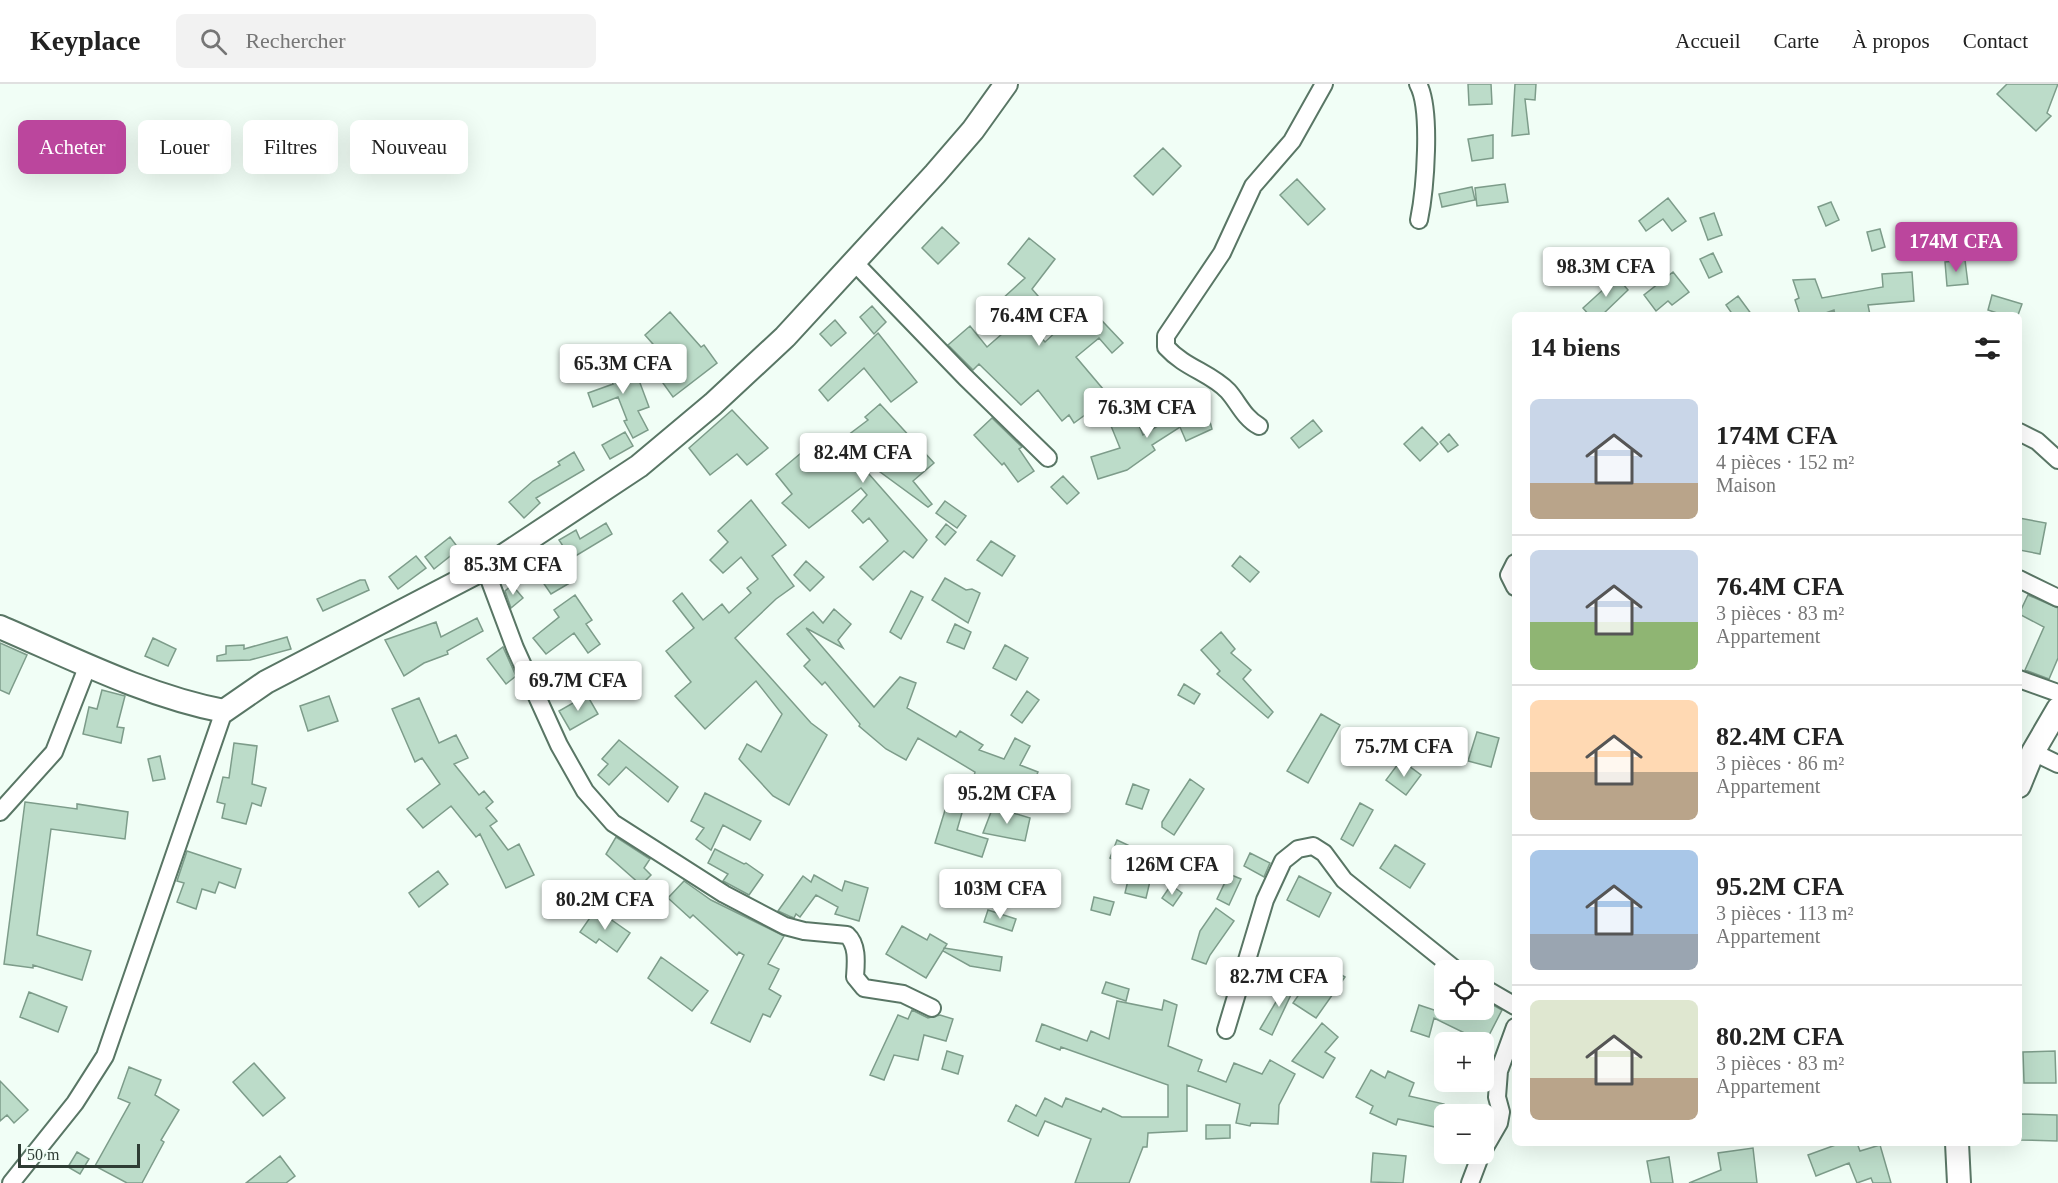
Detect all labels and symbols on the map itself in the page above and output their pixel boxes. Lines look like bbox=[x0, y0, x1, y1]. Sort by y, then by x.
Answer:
pin: 174M CFA bbox=[1894, 222, 2018, 273]
pin: 98.3M CFA bbox=[1537, 247, 1675, 298]
pin: 76.4M CFA bbox=[970, 296, 1108, 347]
pin: 65.3M CFA bbox=[554, 344, 692, 395]
pin: 76.3M CFA bbox=[1078, 388, 1216, 439]
pin: 82.4M CFA bbox=[794, 433, 932, 484]
pin: 85.3M CFA bbox=[444, 545, 582, 596]
pin: 69.7M CFA bbox=[509, 661, 647, 712]
pin: 75.7M CFA bbox=[1335, 727, 1473, 778]
pin: 95.2M CFA bbox=[938, 774, 1076, 825]
pin: 126M CFA bbox=[1110, 845, 1234, 896]
pin: 103M CFA bbox=[938, 869, 1062, 920]
pin: 80.2M CFA bbox=[536, 880, 674, 931]
pin: 82.7M CFA bbox=[1210, 957, 1348, 1008]
scale bar bbox=[18, 1141, 140, 1168]

